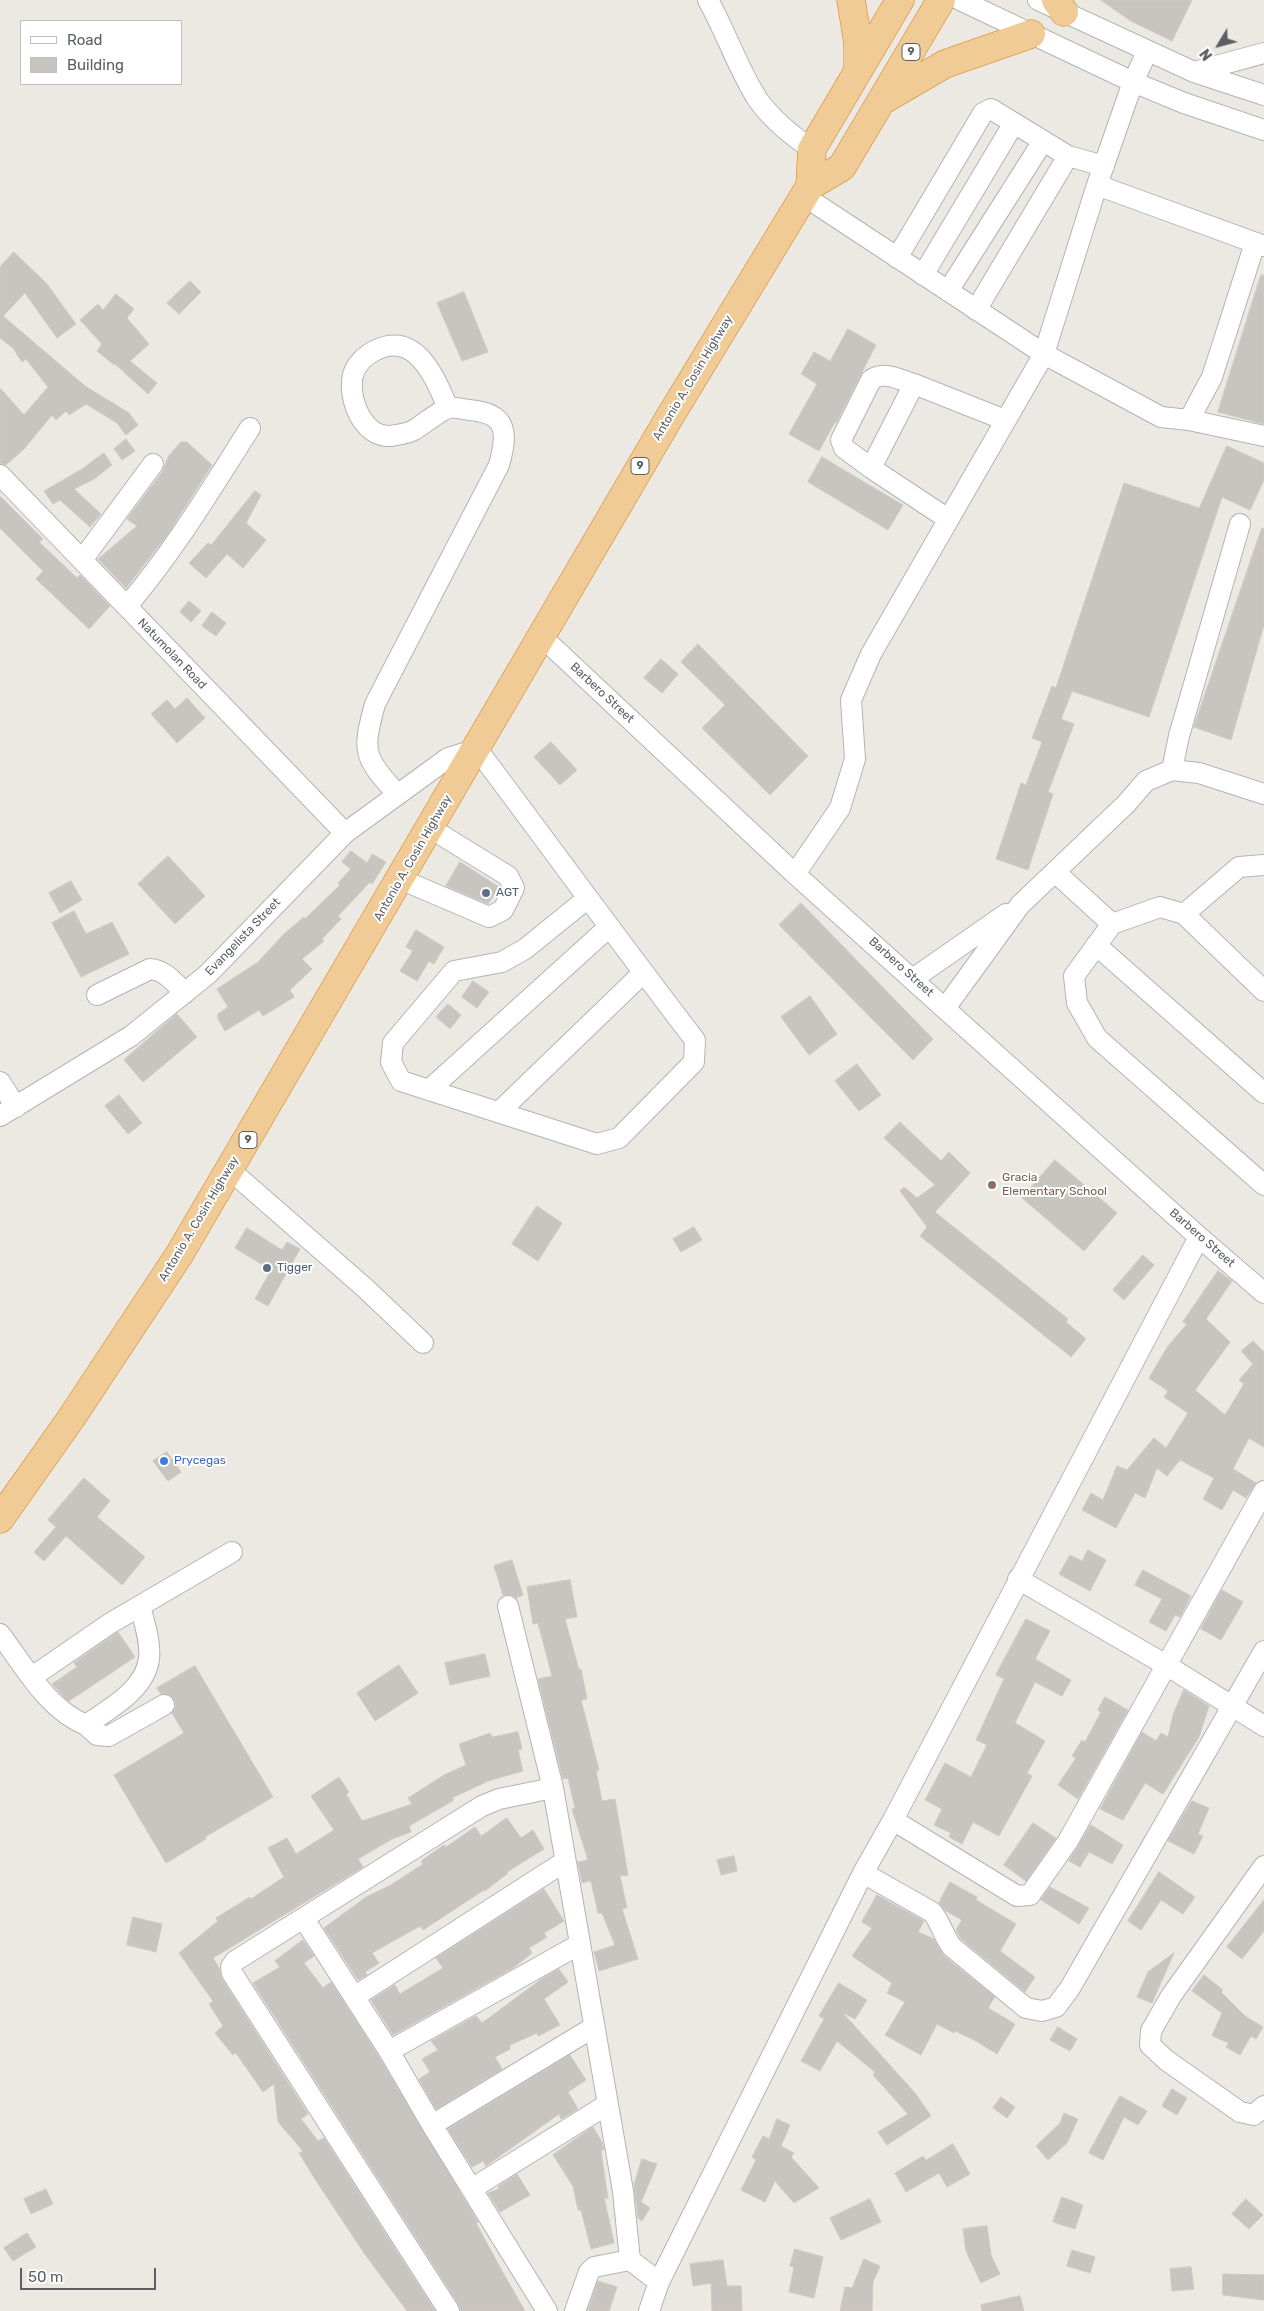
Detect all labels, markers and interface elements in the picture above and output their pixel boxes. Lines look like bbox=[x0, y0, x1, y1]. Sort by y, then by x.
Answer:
legend bbox=[20, 20, 182, 85]
north arrow bbox=[1194, 20, 1244, 70]
text: Road bbox=[67, 31, 103, 49]
road number: 9 bbox=[902, 44, 920, 61]
text: N bbox=[1197, 45, 1216, 63]
text: Building bbox=[67, 56, 124, 74]
street label: Antonio A. Cosin Highway bbox=[650, 313, 736, 443]
road number: 9 bbox=[631, 458, 649, 474]
street label: Natumolan Road bbox=[135, 616, 209, 692]
street label: Barbero Street bbox=[567, 660, 637, 726]
street label: Antonio A. Cosin Highway bbox=[371, 792, 455, 924]
place label: AGT bbox=[496, 886, 519, 900]
marker: AGT bbox=[480, 887, 492, 899]
street label: Evangelista Street bbox=[202, 895, 284, 979]
street label: Barbero Street bbox=[866, 934, 936, 1000]
road number: 9 bbox=[239, 1132, 257, 1148]
street label: Antonio A. Cosin Highway bbox=[156, 1154, 242, 1284]
place label: Gracia Elementary School bbox=[1002, 1171, 1107, 1199]
marker: Gracia Elementary School bbox=[986, 1179, 998, 1191]
street label: Barbero Street bbox=[1166, 1206, 1238, 1270]
place label: Tigger bbox=[277, 1261, 312, 1275]
marker: Tigger bbox=[261, 1262, 273, 1274]
place label: Prycegas bbox=[174, 1454, 226, 1468]
marker: Prycegas bbox=[158, 1455, 170, 1467]
scale bar bbox=[22, 2258, 159, 2290]
text: 50 m bbox=[28, 2268, 63, 2286]

